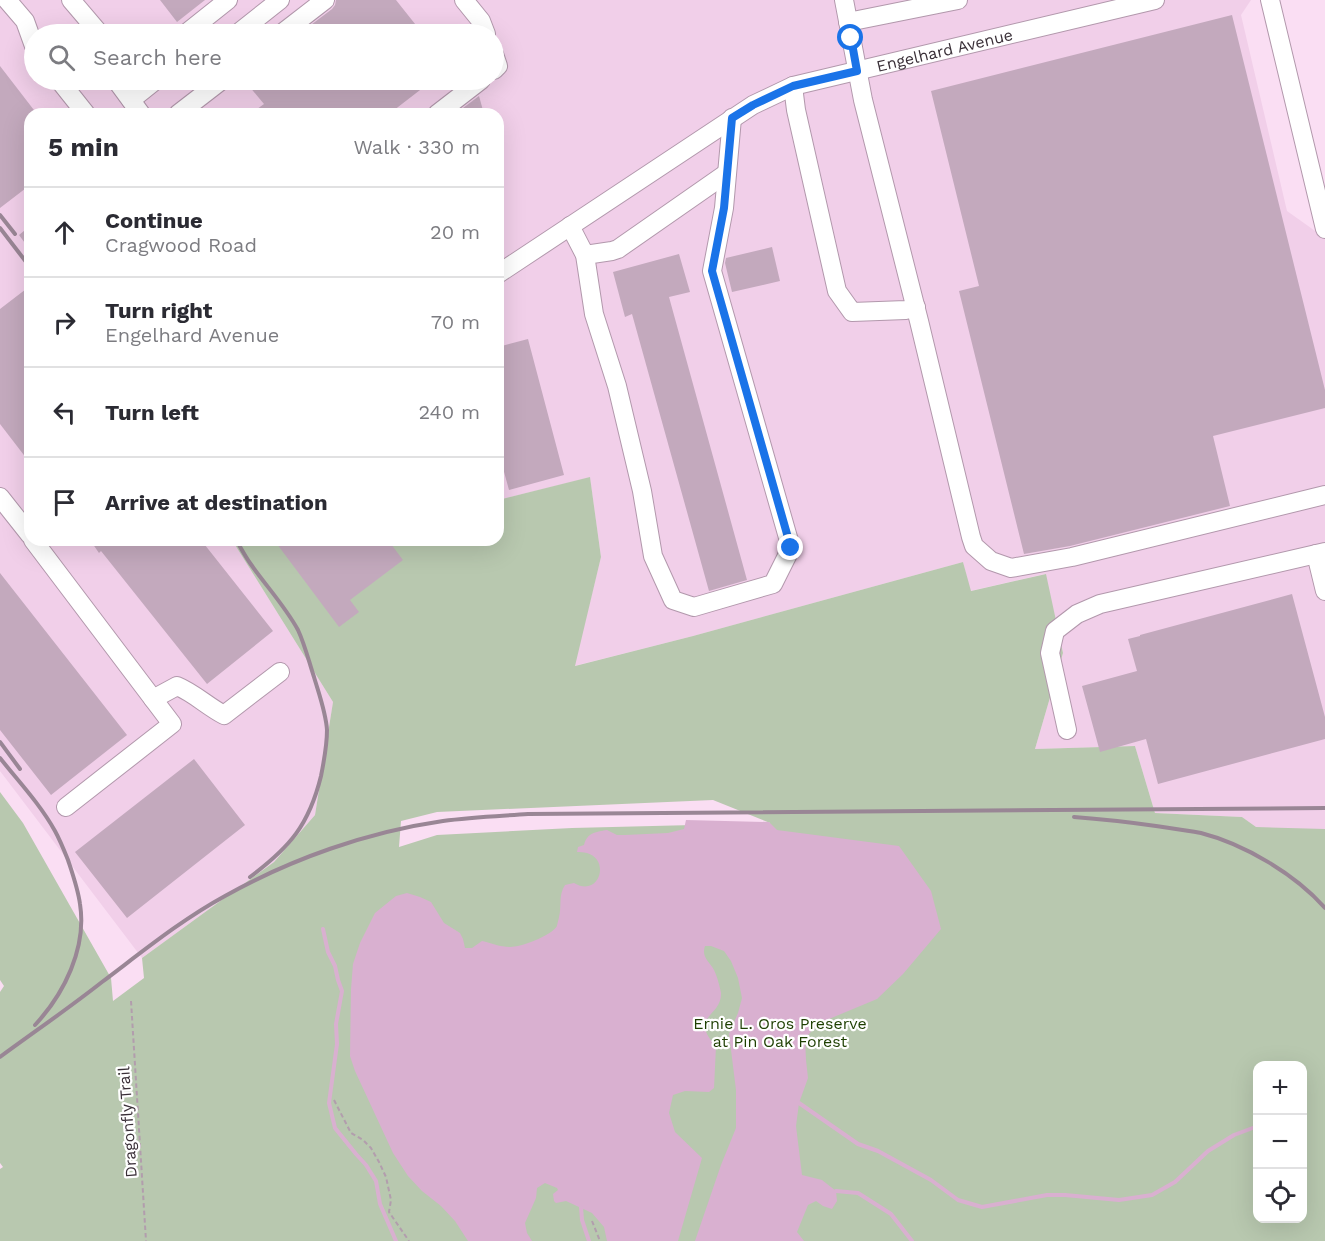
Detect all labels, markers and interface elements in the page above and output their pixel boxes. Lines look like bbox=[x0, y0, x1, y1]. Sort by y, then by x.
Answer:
search box bbox=[24, 24, 504, 90]
route start bbox=[837, 24, 863, 50]
street label: Engelhard Avenue bbox=[875, 25, 1015, 76]
icon: search bbox=[45, 41, 78, 74]
text: Search here bbox=[93, 45, 222, 70]
text: 5 min bbox=[48, 132, 119, 162]
text: Walk · 330 m bbox=[353, 135, 480, 159]
text: Continue bbox=[105, 208, 203, 233]
icon: ahead bbox=[48, 216, 81, 249]
text: 20 m bbox=[430, 220, 480, 244]
text: Cragwood Road bbox=[105, 233, 257, 257]
text: Turn right bbox=[105, 298, 212, 323]
icon: right bbox=[48, 306, 81, 339]
text: 70 m bbox=[431, 310, 480, 334]
text: Engelhard Avenue bbox=[105, 323, 279, 347]
icon: left bbox=[48, 396, 81, 429]
text: Turn left bbox=[105, 400, 199, 425]
text: 240 m bbox=[418, 400, 480, 424]
icon: arrive bbox=[48, 486, 81, 519]
text: Arrive at destination bbox=[105, 490, 328, 515]
route end bbox=[777, 534, 803, 560]
park label: Ernie L. Oros Preserve at Pin Oak Forest bbox=[693, 1014, 867, 1051]
map controls bbox=[1253, 1061, 1307, 1223]
button: + bbox=[1253, 1061, 1307, 1115]
street label: Dragonfly Trail bbox=[114, 1066, 141, 1178]
button: − bbox=[1253, 1115, 1307, 1169]
button: locate bbox=[1253, 1169, 1307, 1223]

